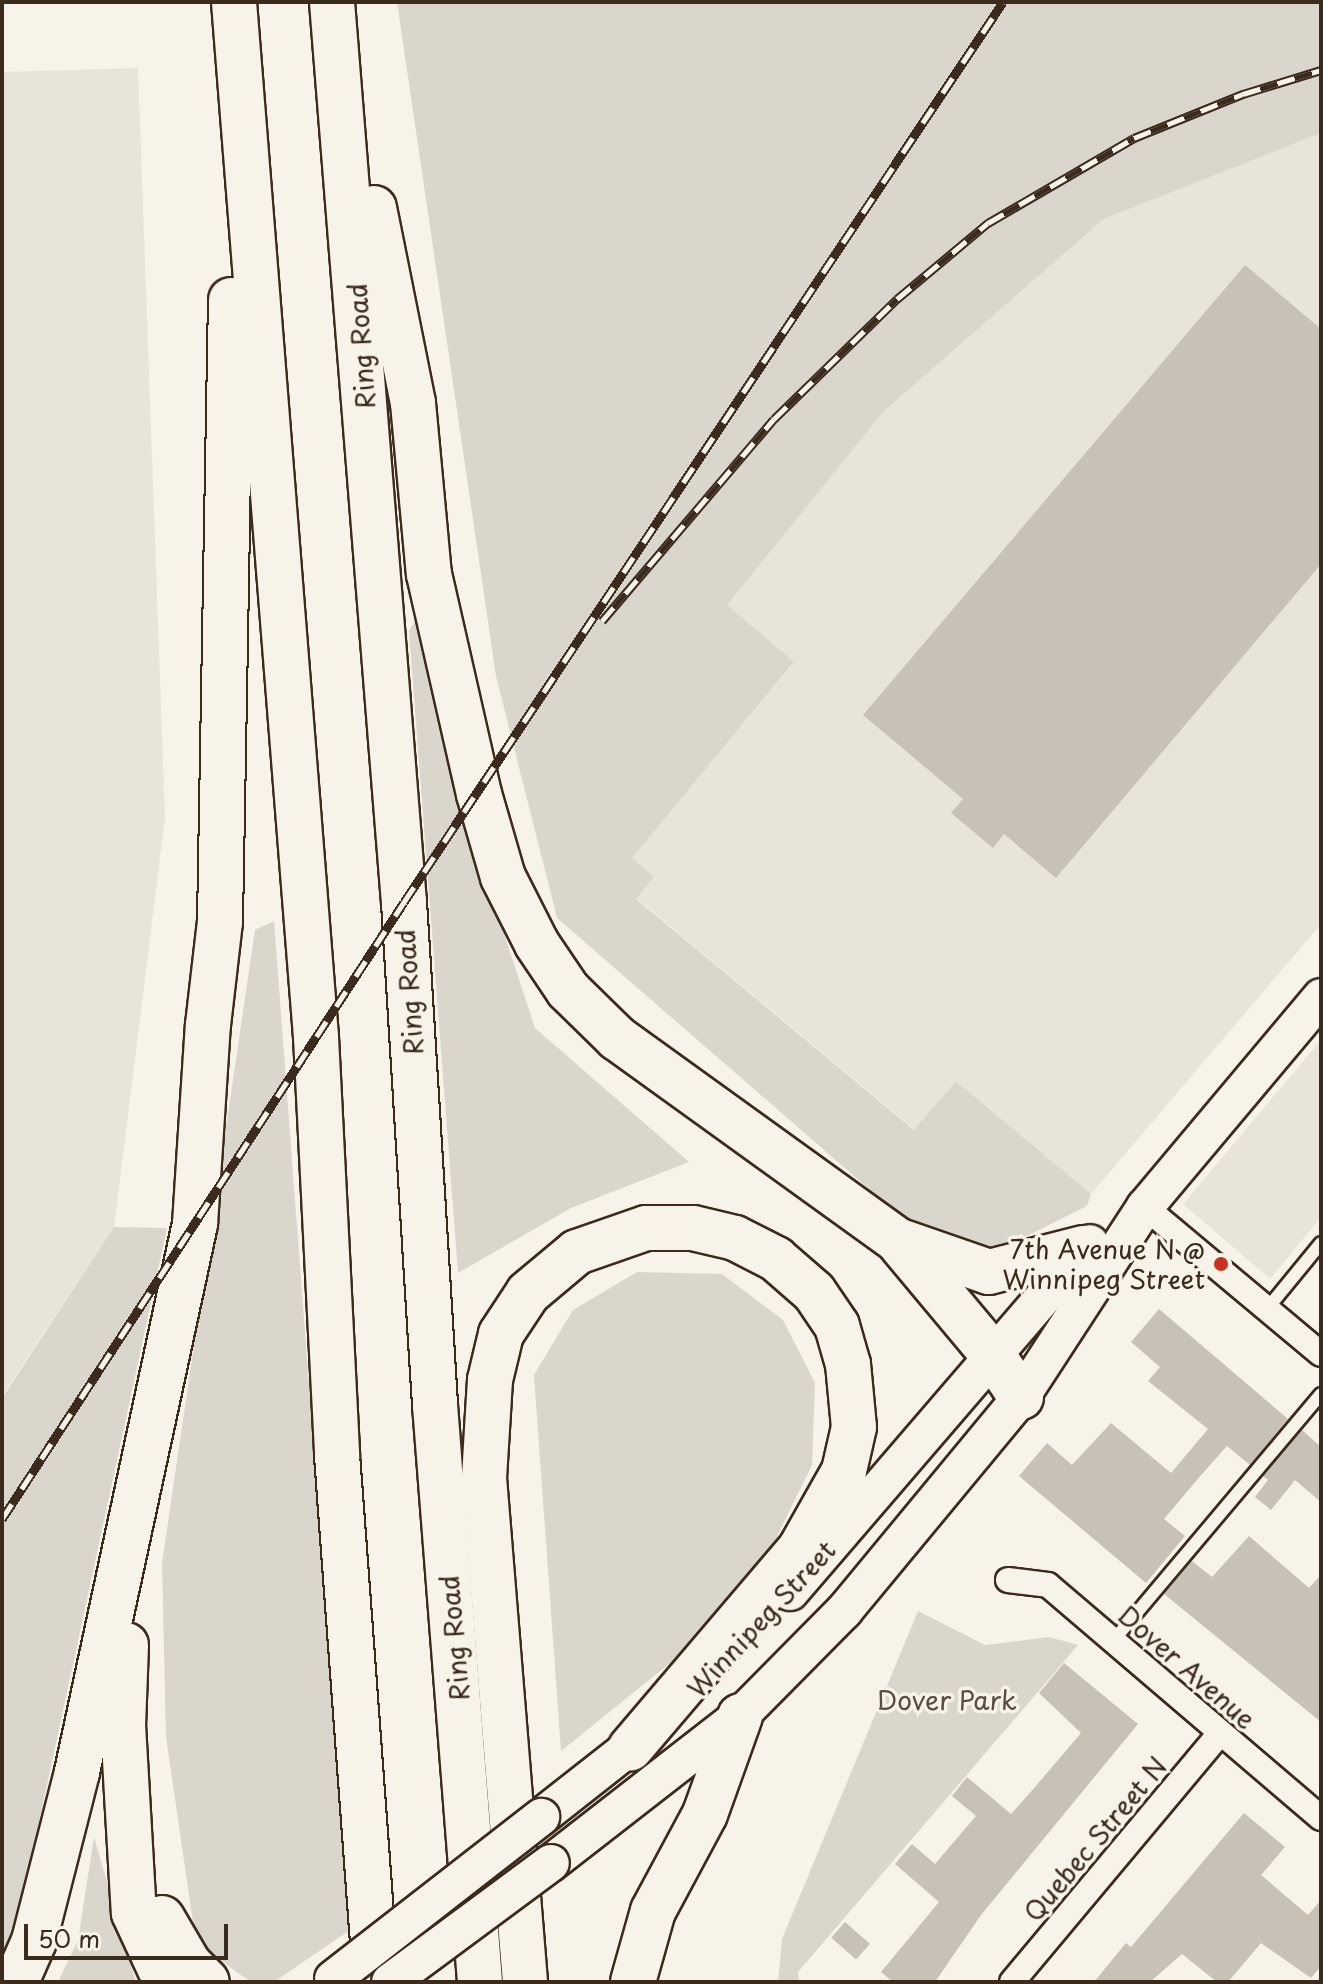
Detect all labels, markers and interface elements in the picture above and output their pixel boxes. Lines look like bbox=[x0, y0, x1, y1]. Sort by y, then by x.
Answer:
street label: Ring Road bbox=[341, 282, 381, 410]
street label: Ring Road bbox=[389, 928, 429, 1056]
place label: 7th Avenue N @ Winnipeg Street bbox=[1000, 1233, 1205, 1294]
marker: 7th Avenue N @ Winnipeg Street bbox=[1212, 1255, 1230, 1273]
street label: Winnipeg Street bbox=[680, 1534, 842, 1704]
street label: Ring Road bbox=[433, 1574, 475, 1702]
street label: Dover Avenue bbox=[1112, 1599, 1262, 1735]
park label: Dover Park bbox=[877, 1684, 1017, 1716]
street label: Quebec Street N bbox=[1016, 1749, 1174, 1929]
scale bar bbox=[28, 1908, 232, 1958]
text: 50 m bbox=[38, 1920, 100, 1956]

